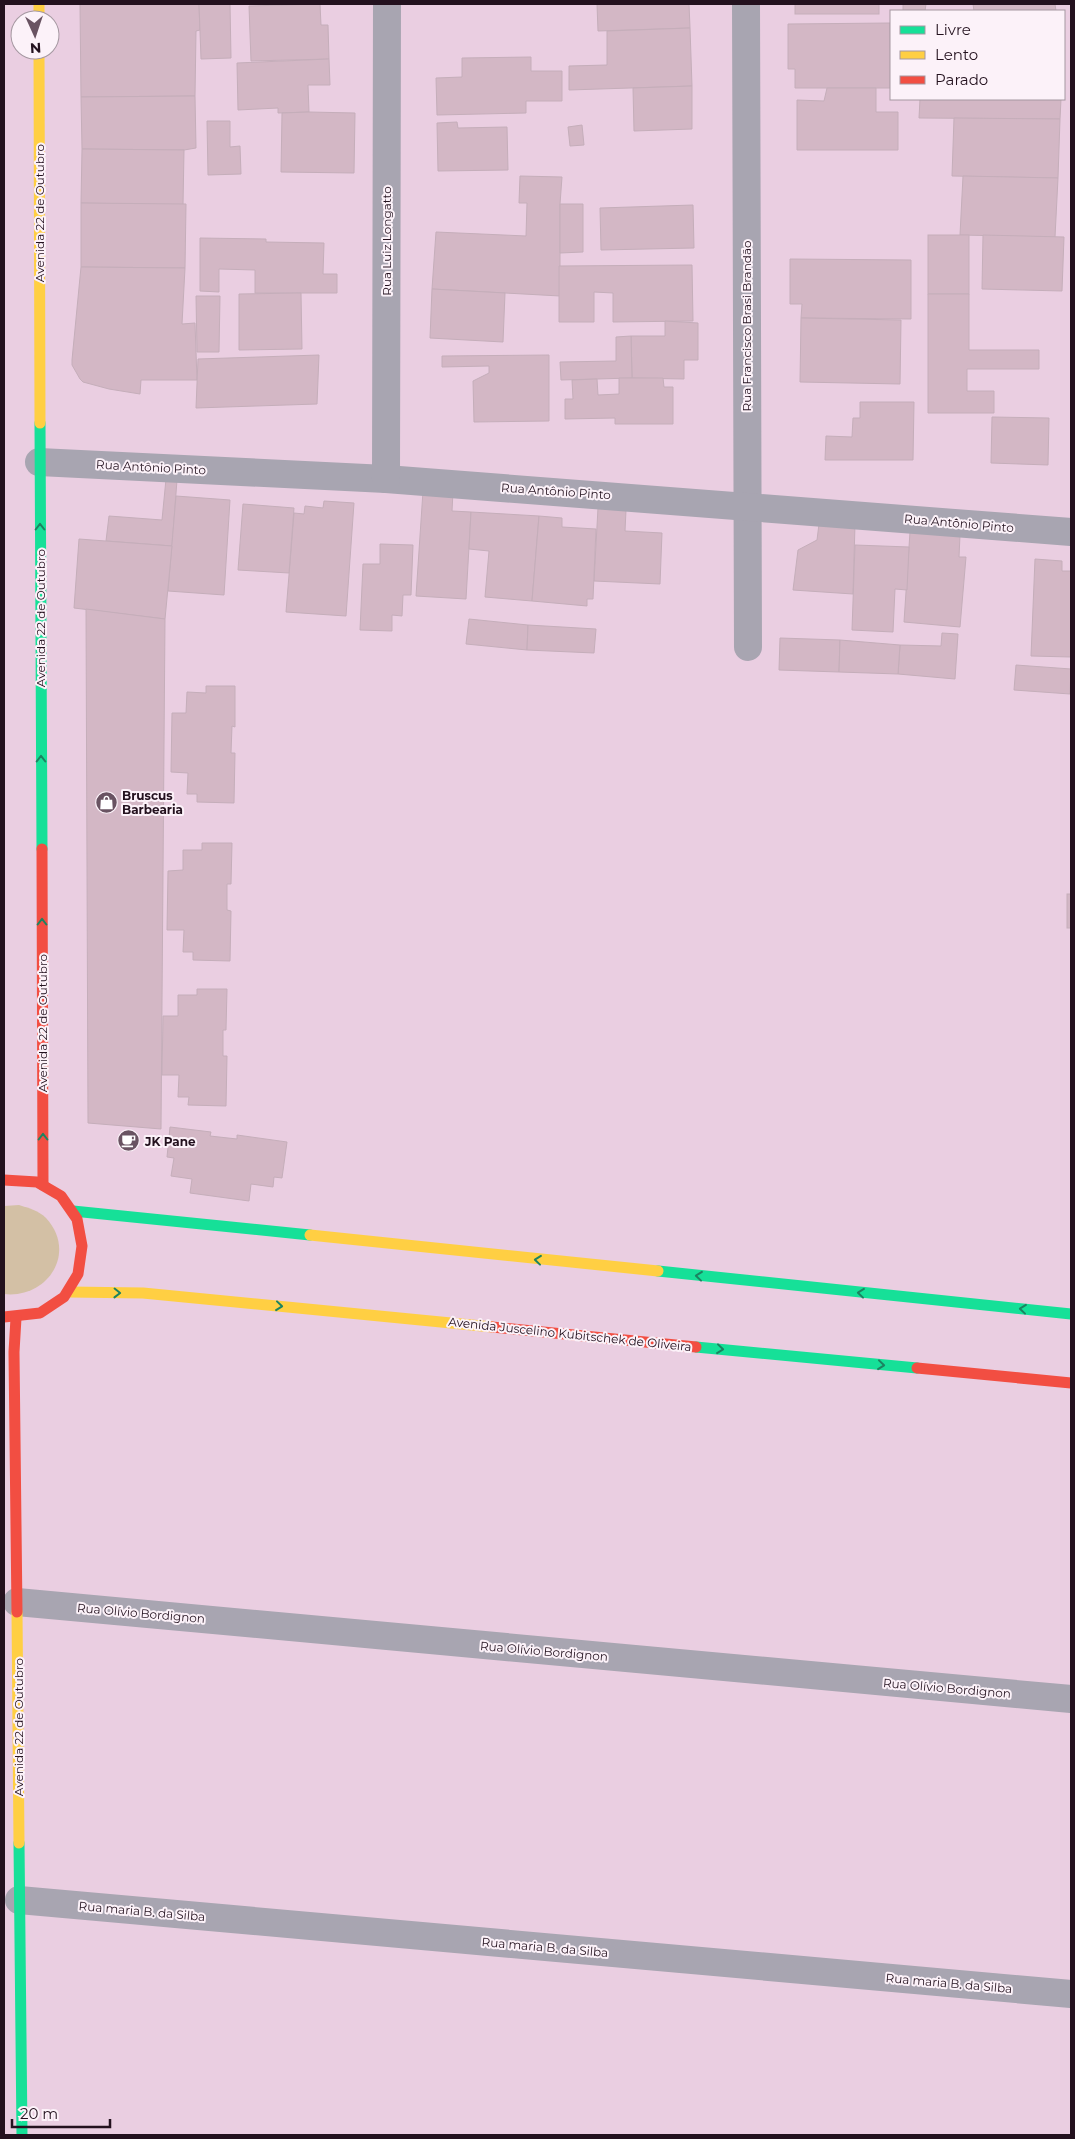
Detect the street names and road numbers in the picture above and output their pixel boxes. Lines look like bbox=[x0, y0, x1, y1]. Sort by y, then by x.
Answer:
street label: Avenida 22 de Outubro bbox=[32, 144, 47, 282]
street label: Rua Luiz Longatto bbox=[379, 186, 394, 296]
street label: Rua Francisco Brasi Brandão bbox=[739, 240, 754, 412]
street label: Rua Antônio Pinto bbox=[96, 457, 206, 477]
street label: Rua Antônio Pinto bbox=[501, 480, 611, 502]
street label: Rua Antônio Pinto bbox=[904, 511, 1014, 535]
street label: Avenida 22 de Outubro bbox=[33, 549, 48, 687]
street label: Avenida 22 de Outubro bbox=[35, 954, 50, 1092]
street label: Avenida Juscelino Kubitschek de Oliveira bbox=[448, 1314, 692, 1354]
street label: Rua Olívio Bordignon bbox=[76, 1600, 206, 1626]
street label: Rua Olívio Bordignon bbox=[479, 1638, 609, 1664]
street label: Avenida 22 de Outubro bbox=[11, 1658, 26, 1796]
street label: Rua Olívio Bordignon bbox=[882, 1675, 1012, 1701]
street label: Rua maria B. da Silba bbox=[78, 1898, 206, 1924]
street label: Rua maria B. da Silba bbox=[481, 1934, 609, 1960]
street label: Rua maria B. da Silba bbox=[885, 1970, 1013, 1996]

